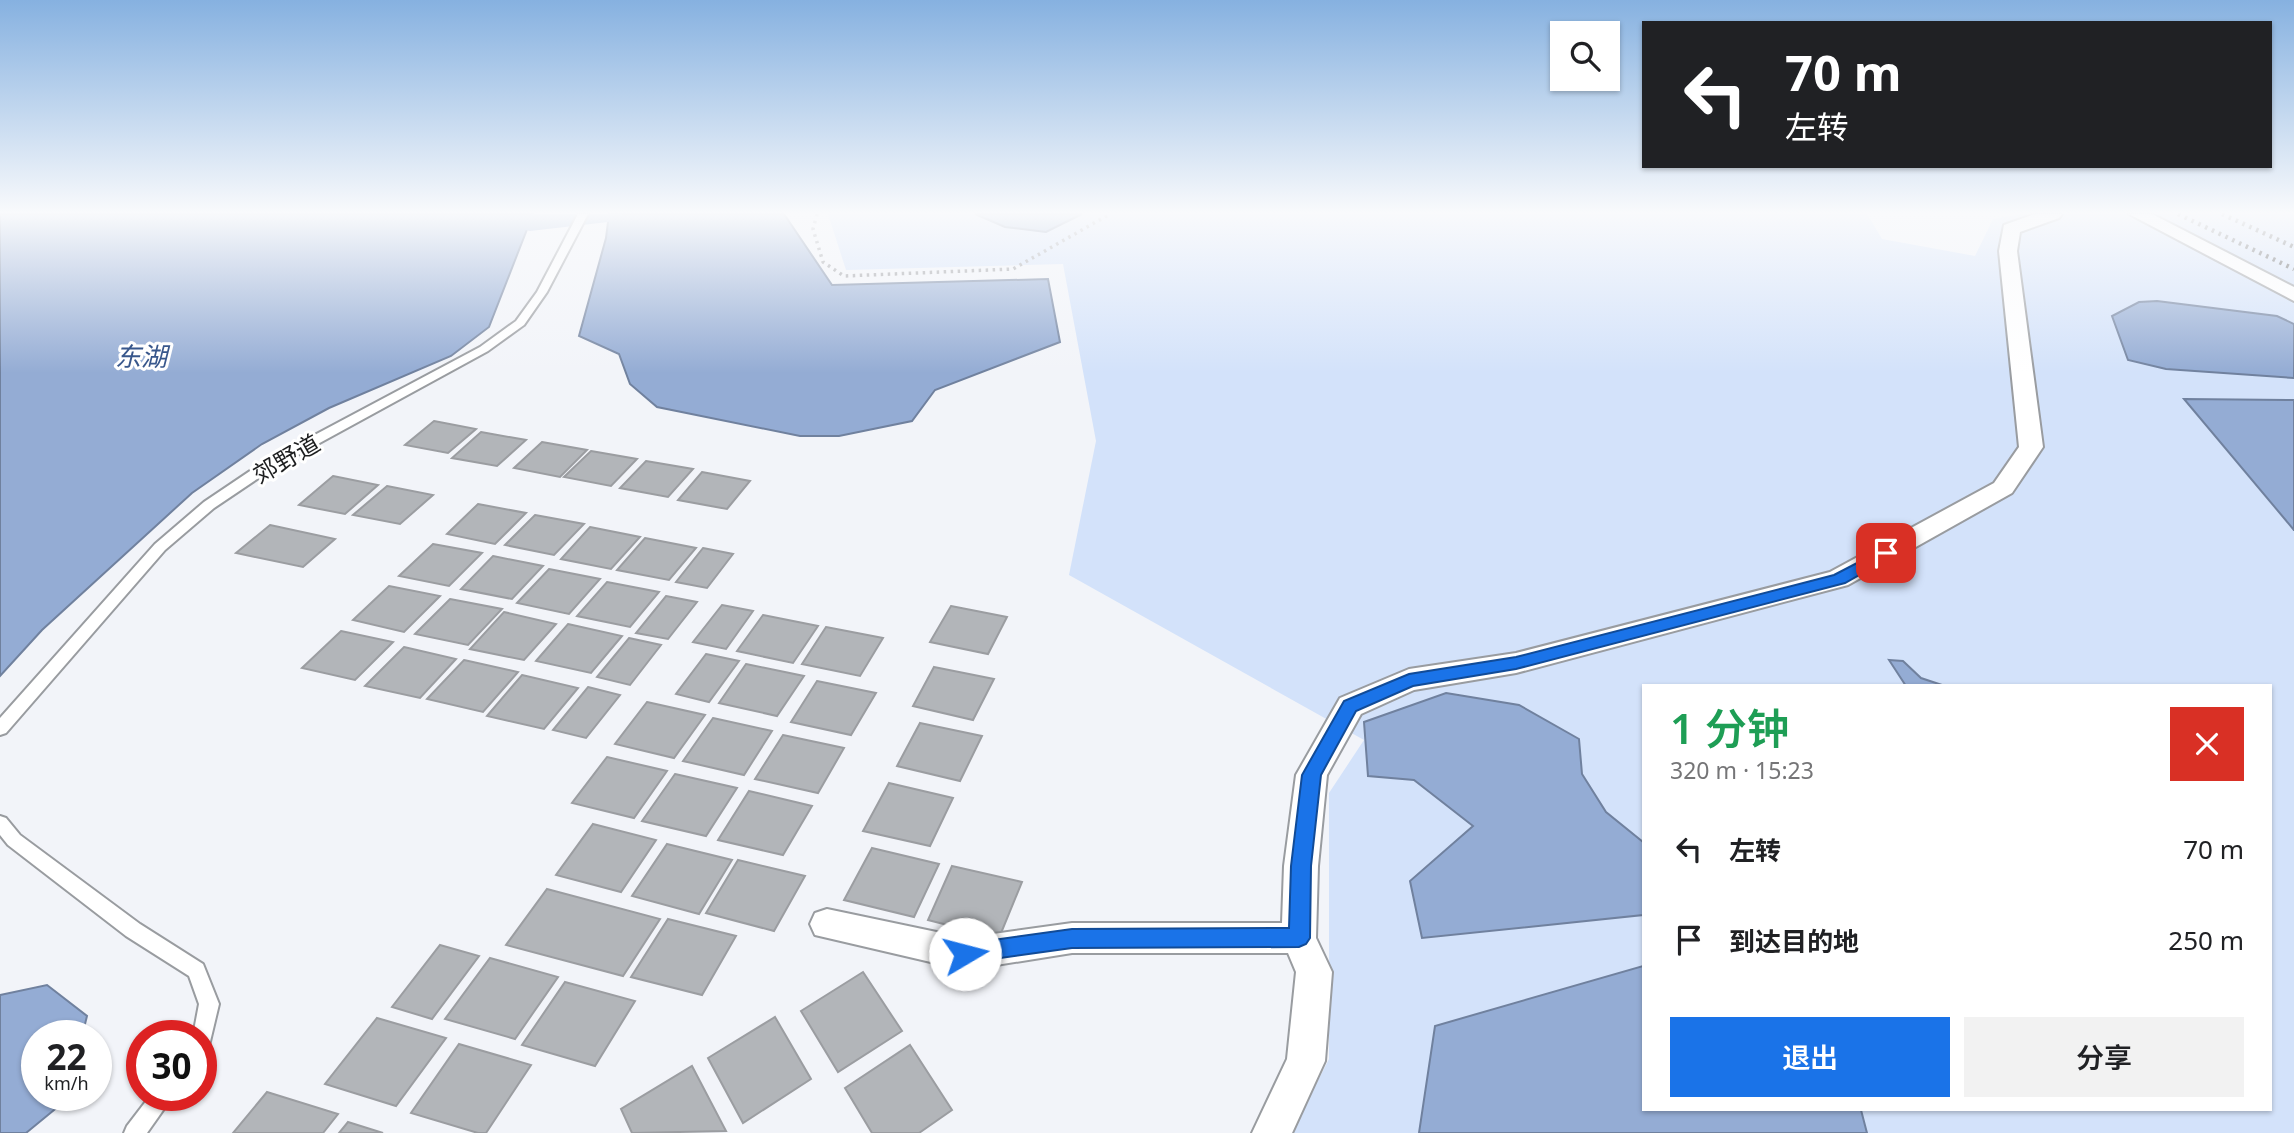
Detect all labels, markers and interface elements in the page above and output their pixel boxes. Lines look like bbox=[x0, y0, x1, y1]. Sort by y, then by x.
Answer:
map controls bbox=[1550, 21, 1620, 91]
button: search bbox=[1550, 21, 1620, 91]
text: 70 m bbox=[1785, 39, 1902, 105]
icon: left bbox=[1670, 49, 1761, 140]
text: 左转 bbox=[1785, 105, 1849, 148]
water label: 东湖 bbox=[115, 338, 171, 374]
street label: 郊野道 bbox=[247, 426, 325, 490]
pin bbox=[1856, 523, 1916, 583]
icon: arrive bbox=[1867, 534, 1905, 572]
text: 1 分钟 bbox=[1670, 699, 1789, 756]
button: close bbox=[2170, 707, 2244, 781]
text: 320 m · 15:23 bbox=[1670, 754, 1814, 786]
icon: left bbox=[1670, 830, 1708, 868]
text: 70 m bbox=[2183, 831, 2244, 867]
text: 左转 bbox=[1729, 832, 1781, 868]
position arrow bbox=[928, 917, 1002, 991]
icon: arrive bbox=[1670, 921, 1708, 959]
text: 250 m bbox=[2168, 922, 2244, 958]
text: 到达目的地 bbox=[1729, 923, 1859, 959]
button: 退出 bbox=[1670, 1017, 1950, 1097]
button: 分享 bbox=[1964, 1017, 2244, 1097]
speed limit sign: 30 bbox=[126, 1020, 217, 1111]
text: 22 bbox=[46, 1033, 87, 1080]
text: km/h bbox=[44, 1071, 89, 1095]

